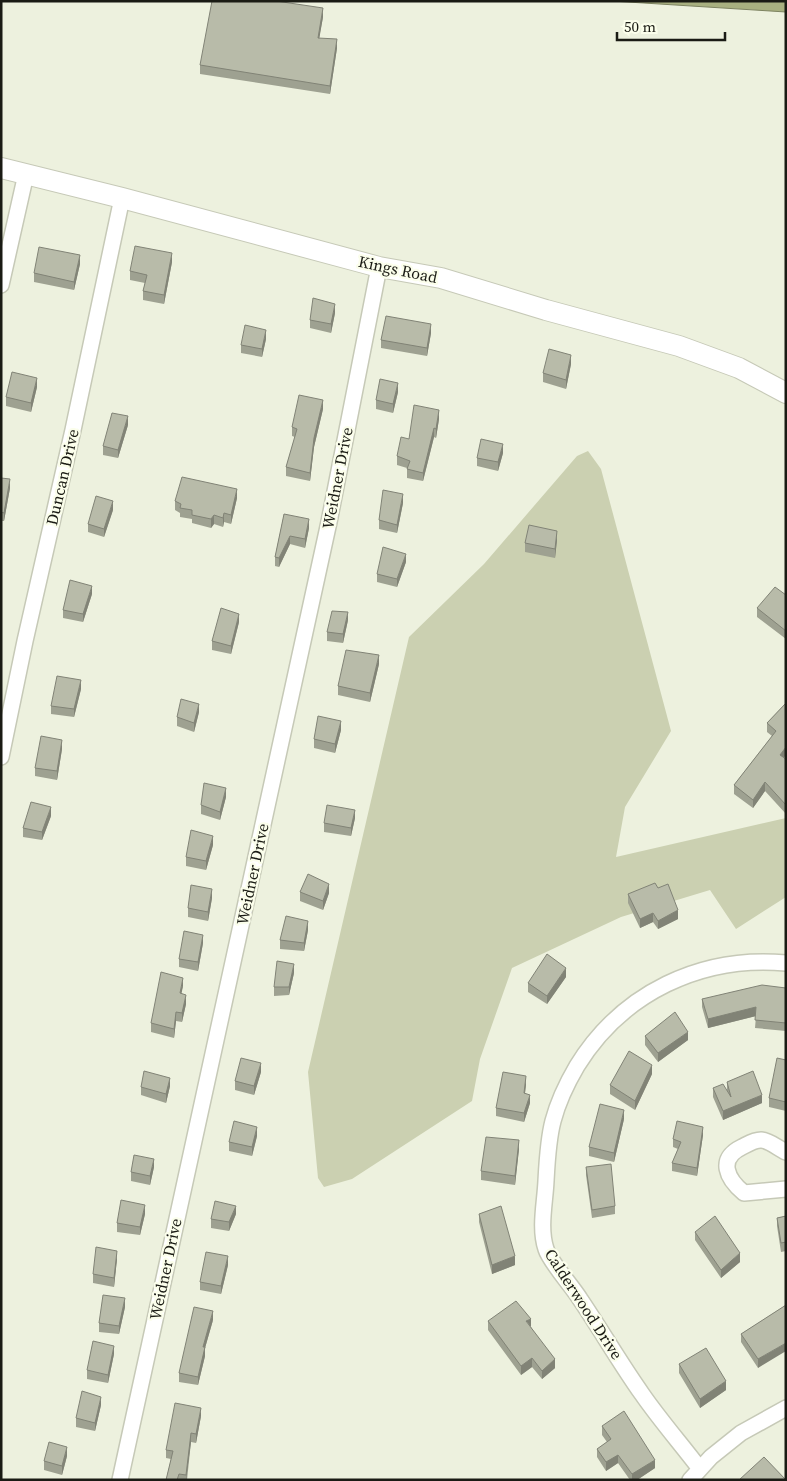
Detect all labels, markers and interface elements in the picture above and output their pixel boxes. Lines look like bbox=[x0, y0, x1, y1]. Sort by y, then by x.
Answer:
scale bar bbox=[617, 10, 724, 42]
text: 50 m bbox=[624, 16, 656, 37]
street label: Kings Road bbox=[356, 250, 440, 288]
street label: Weidner Drive bbox=[316, 425, 358, 531]
street label: Duncan Drive bbox=[40, 427, 84, 527]
street label: Weidner Drive bbox=[231, 821, 273, 927]
street label: Weidner Drive bbox=[144, 1216, 186, 1322]
street label: Calderwood Drive bbox=[540, 1244, 628, 1364]

